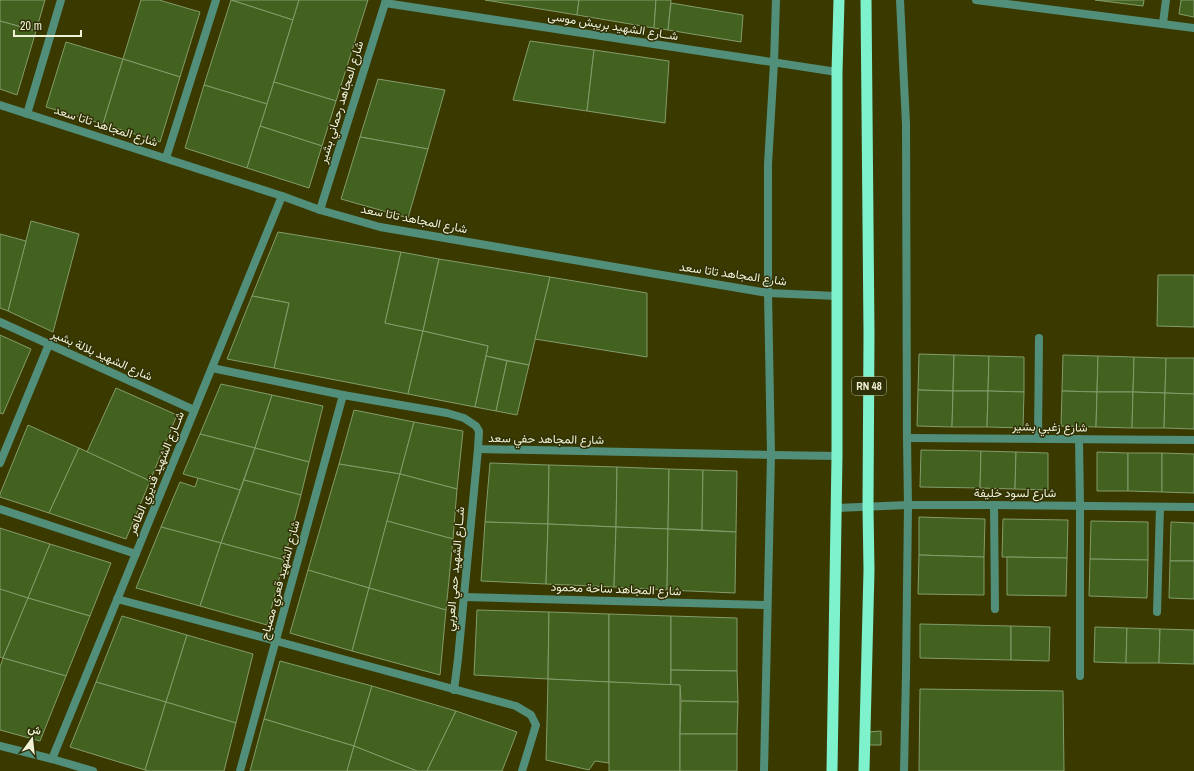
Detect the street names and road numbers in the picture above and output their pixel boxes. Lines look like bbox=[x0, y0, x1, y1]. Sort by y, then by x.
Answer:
street label: شــارع الشهيد بريبش موسى bbox=[546, 8, 679, 45]
street label: شارع المجاهد رحماني بشير bbox=[314, 39, 369, 167]
street label: شارع المجاهد تاتا سعد bbox=[52, 102, 160, 151]
street label: شارع المجاهد تاتا سعد bbox=[359, 201, 469, 238]
street label: شارع المجاهد تاتا سعد bbox=[678, 259, 788, 290]
street label: شارع الشهيد بلالة بشير bbox=[48, 325, 155, 385]
road number: RN 48 bbox=[852, 377, 886, 395]
street label: شــارع الشهيد قديري الطاهر bbox=[124, 409, 190, 539]
street label: شارع زغبي بشير bbox=[1011, 418, 1088, 438]
street label: شارع المجاهد حفي سعد bbox=[488, 430, 604, 450]
street label: شارع لسود خليفة bbox=[974, 485, 1056, 502]
street label: شــارع الشهيد حمي العربي bbox=[442, 506, 470, 632]
street label: شارع الشهيد قعري مصباح bbox=[256, 519, 306, 642]
street label: شارع المجاهد ساحة محمود bbox=[550, 579, 682, 600]

